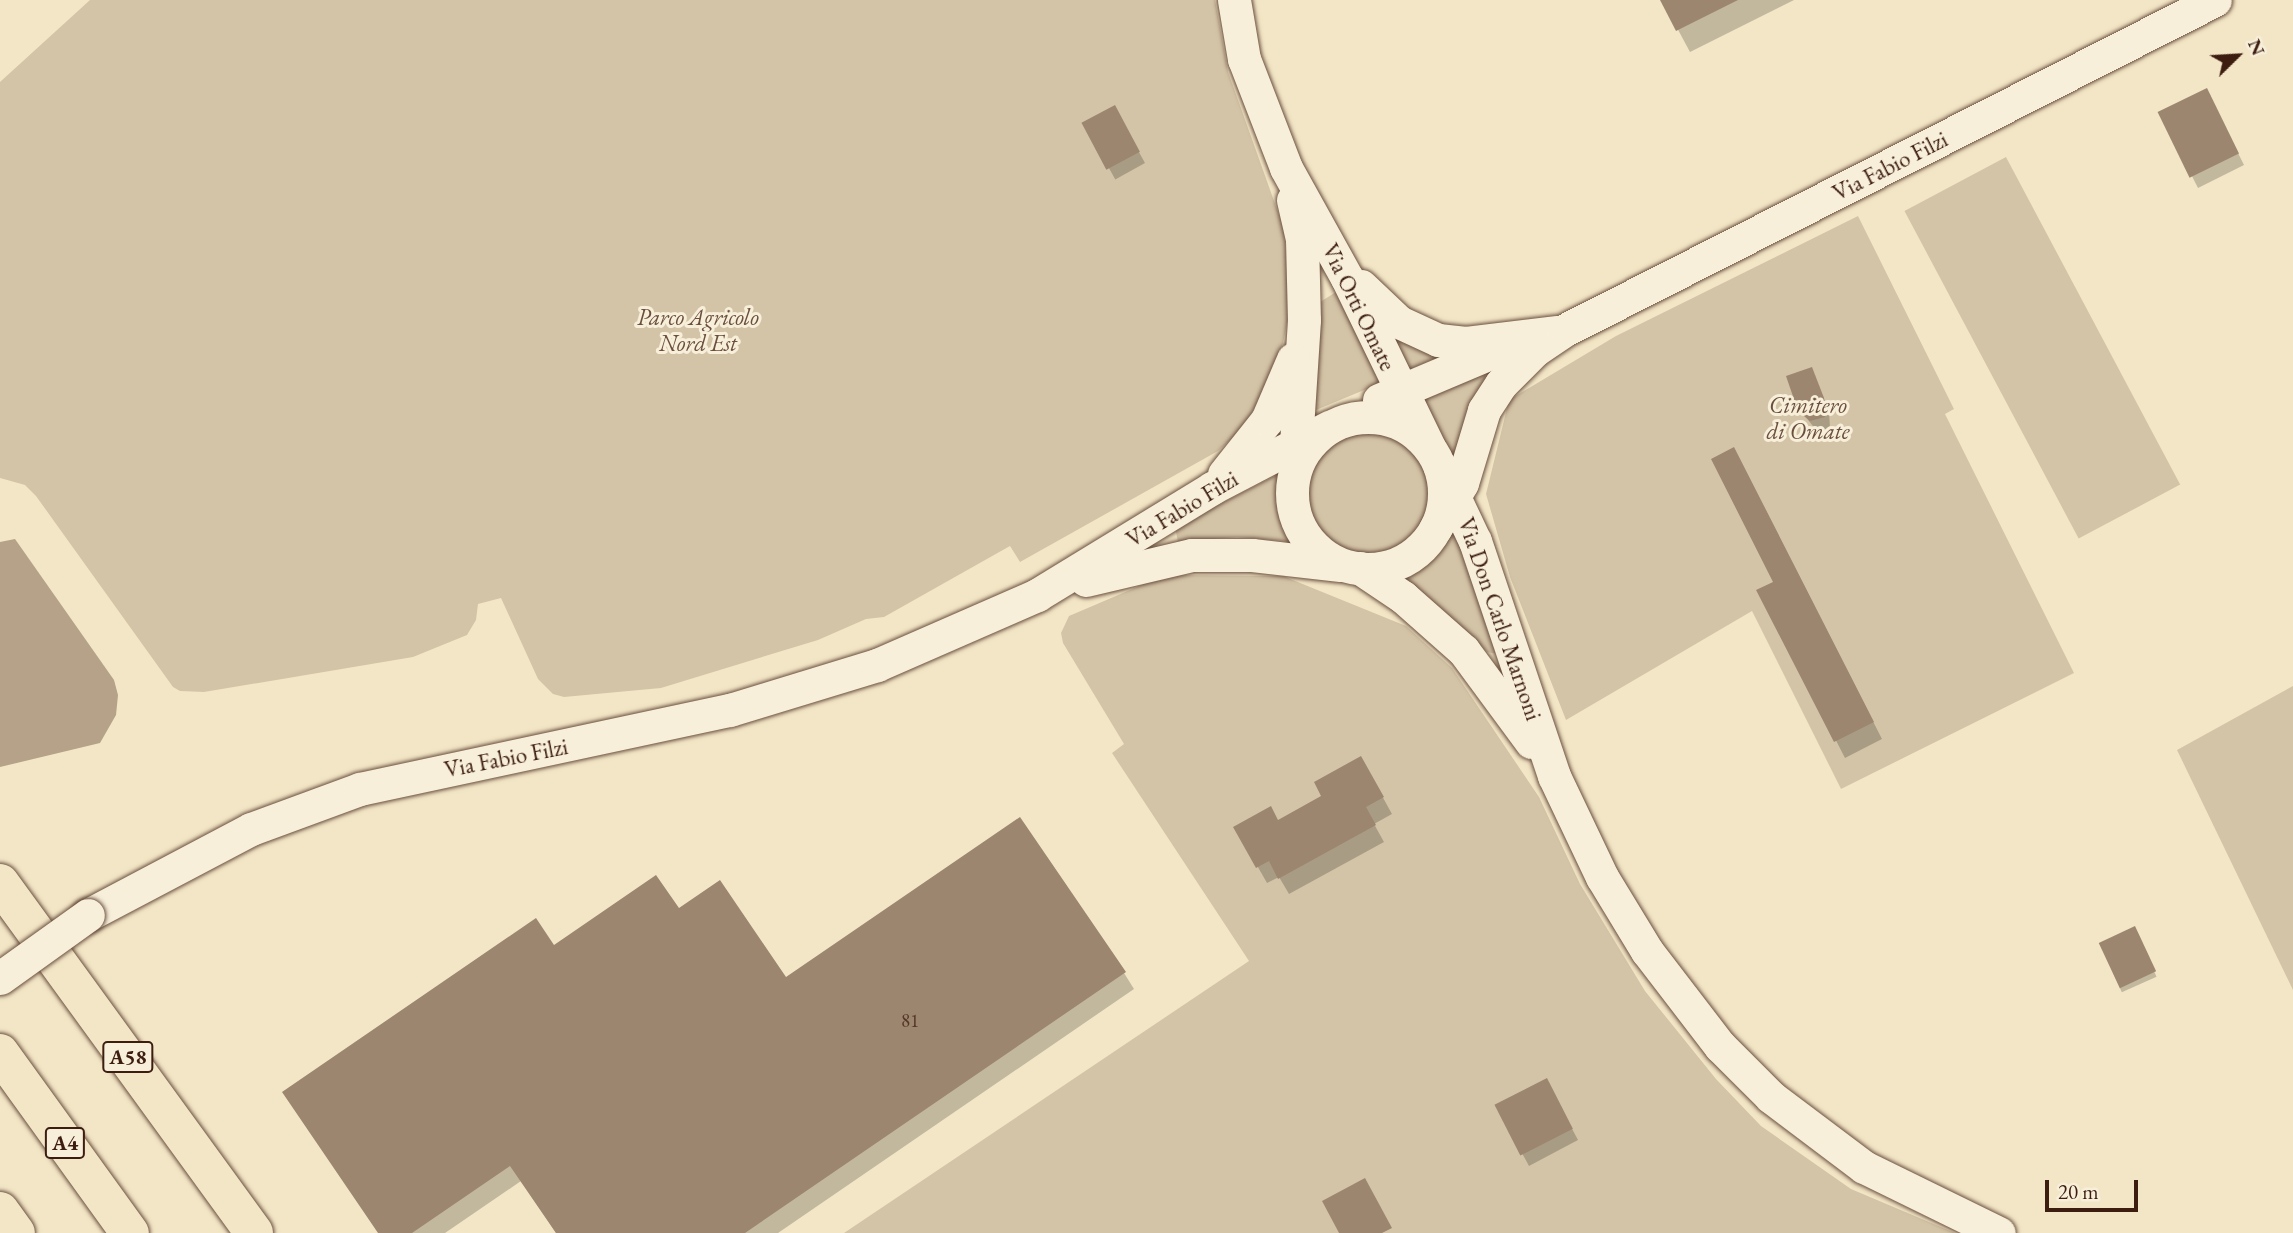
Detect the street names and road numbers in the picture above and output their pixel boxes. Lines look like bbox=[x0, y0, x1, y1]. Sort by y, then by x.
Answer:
street label: Via Fabio Filzi bbox=[1828, 125, 1952, 207]
street label: Via Orti Omate bbox=[1316, 239, 1402, 375]
street label: Via Fabio Filzi bbox=[1121, 465, 1243, 553]
street label: Via Don Carlo Marnoni bbox=[1452, 514, 1548, 724]
street label: Via Fabio Filzi bbox=[442, 732, 570, 784]
road number: A58 bbox=[102, 1040, 154, 1074]
road number: A4 bbox=[44, 1126, 86, 1160]

